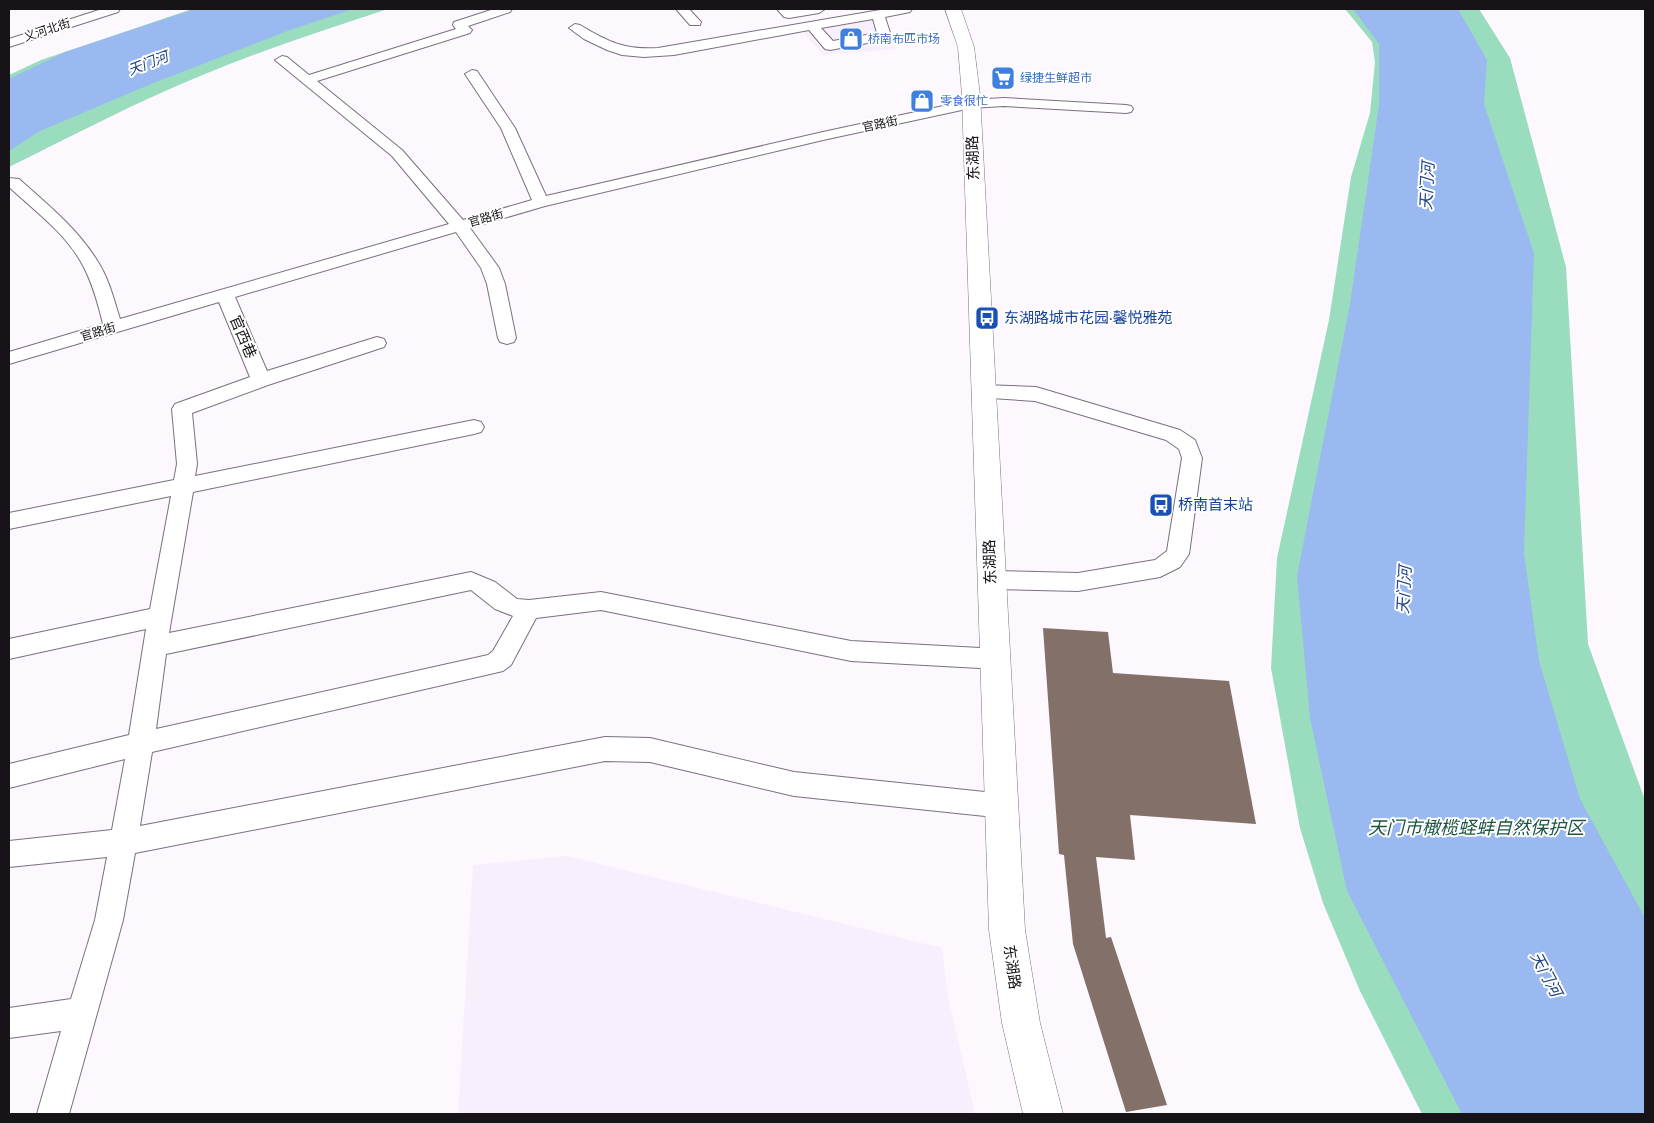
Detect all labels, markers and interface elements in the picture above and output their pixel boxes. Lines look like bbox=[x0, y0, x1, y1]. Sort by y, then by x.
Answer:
street label: 义河北街 bbox=[22, 16, 72, 44]
shop icon: 桥南布匹市场 bbox=[838, 26, 864, 52]
place label: 桥南布匹市场 bbox=[868, 32, 940, 46]
water label: 天门河 bbox=[126, 47, 173, 78]
supermarket icon: 绿捷生鲜超市 bbox=[990, 65, 1016, 91]
place label: 绿捷生鲜超市 bbox=[1020, 71, 1092, 85]
shop icon: 零食很忙 bbox=[909, 88, 935, 114]
place label: 零食很忙 bbox=[940, 94, 988, 108]
street label: 官路街 bbox=[861, 113, 899, 135]
street label: 东湖路 bbox=[964, 135, 982, 181]
water label: 天门河 bbox=[1417, 159, 1437, 210]
street label: 官路街 bbox=[467, 206, 505, 230]
bus stop icon: 东湖路城市花园·馨悦雅苑 bbox=[974, 305, 1000, 331]
place label: 东湖路城市花园·馨悦雅苑 bbox=[1004, 310, 1173, 326]
street label: 官西巷 bbox=[227, 313, 259, 361]
street label: 官路街 bbox=[79, 320, 117, 344]
bus stop icon: 桥南首末站 bbox=[1148, 492, 1174, 518]
place label: 桥南首末站 bbox=[1178, 497, 1253, 513]
street label: 东湖路 bbox=[981, 539, 999, 585]
water label: 天门河 bbox=[1394, 563, 1414, 614]
park label: 天门市橄榄蛏蚌自然保护区 bbox=[1368, 818, 1587, 838]
street label: 东湖路 bbox=[1001, 944, 1023, 990]
water label: 天门河 bbox=[1527, 949, 1566, 1002]

